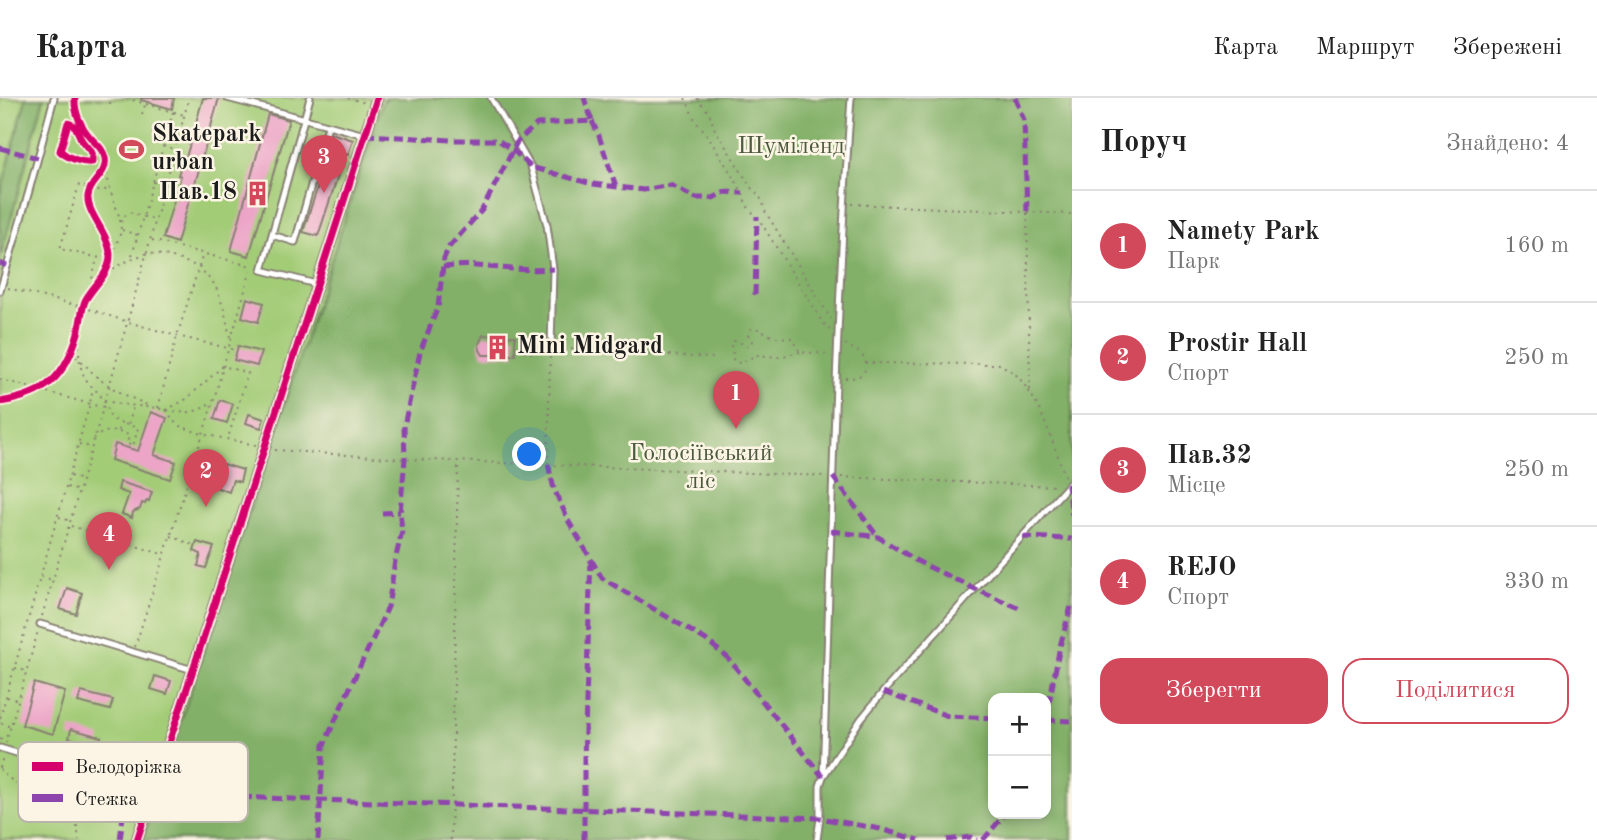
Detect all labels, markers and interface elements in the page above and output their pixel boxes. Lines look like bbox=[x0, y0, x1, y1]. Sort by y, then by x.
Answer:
text: Карта bbox=[35, 32, 127, 65]
text: Карта bbox=[1213, 36, 1278, 60]
text: Маршрут bbox=[1316, 36, 1415, 60]
text: Збережені bbox=[1453, 36, 1562, 60]
place label: Skatepark urban bbox=[152, 123, 262, 175]
text: Поруч bbox=[1100, 128, 1187, 158]
text: Знайдено: 4 bbox=[1446, 132, 1569, 155]
sports icon: Skatepark urban bbox=[118, 135, 146, 163]
pin: 3 bbox=[301, 135, 347, 193]
park label: Шуміленд bbox=[737, 135, 845, 159]
building icon: Пав.18 bbox=[243, 179, 271, 207]
place label: Пав.18 bbox=[159, 181, 237, 205]
text: Namety Park bbox=[1167, 219, 1320, 245]
text: 1 bbox=[1116, 234, 1130, 257]
text: 160 m bbox=[1504, 234, 1569, 257]
text: Парк bbox=[1167, 250, 1220, 273]
text: Prostir Hall bbox=[1167, 331, 1307, 357]
building icon: Mini Midgard bbox=[483, 333, 511, 361]
place label: Mini Midgard bbox=[517, 335, 663, 359]
text: 2 bbox=[1116, 346, 1130, 369]
text: 250 m bbox=[1504, 346, 1569, 369]
text: Спорт bbox=[1167, 362, 1229, 385]
pin: 1 bbox=[713, 371, 759, 429]
your location bbox=[512, 437, 546, 471]
park label: Голосіївський ліс bbox=[629, 442, 773, 494]
text: Пав.32 bbox=[1167, 443, 1252, 469]
pin: 2 bbox=[183, 449, 229, 507]
text: 3 bbox=[1116, 458, 1130, 481]
text: 250 m bbox=[1504, 458, 1569, 481]
text: Місце bbox=[1167, 474, 1226, 497]
pin: 4 bbox=[86, 512, 132, 570]
text: REJO bbox=[1167, 555, 1236, 581]
text: 4 bbox=[1116, 570, 1130, 593]
text: 330 m bbox=[1504, 570, 1569, 593]
text: Спорт bbox=[1167, 586, 1229, 609]
button: Зберегти bbox=[1100, 658, 1328, 724]
button: Поділитися bbox=[1342, 658, 1569, 724]
map controls bbox=[988, 693, 1051, 819]
button: + bbox=[988, 693, 1051, 756]
legend bbox=[18, 742, 248, 822]
button: − bbox=[988, 756, 1051, 819]
text: Велодоріжка bbox=[75, 759, 182, 778]
text: Стежка bbox=[75, 791, 139, 810]

